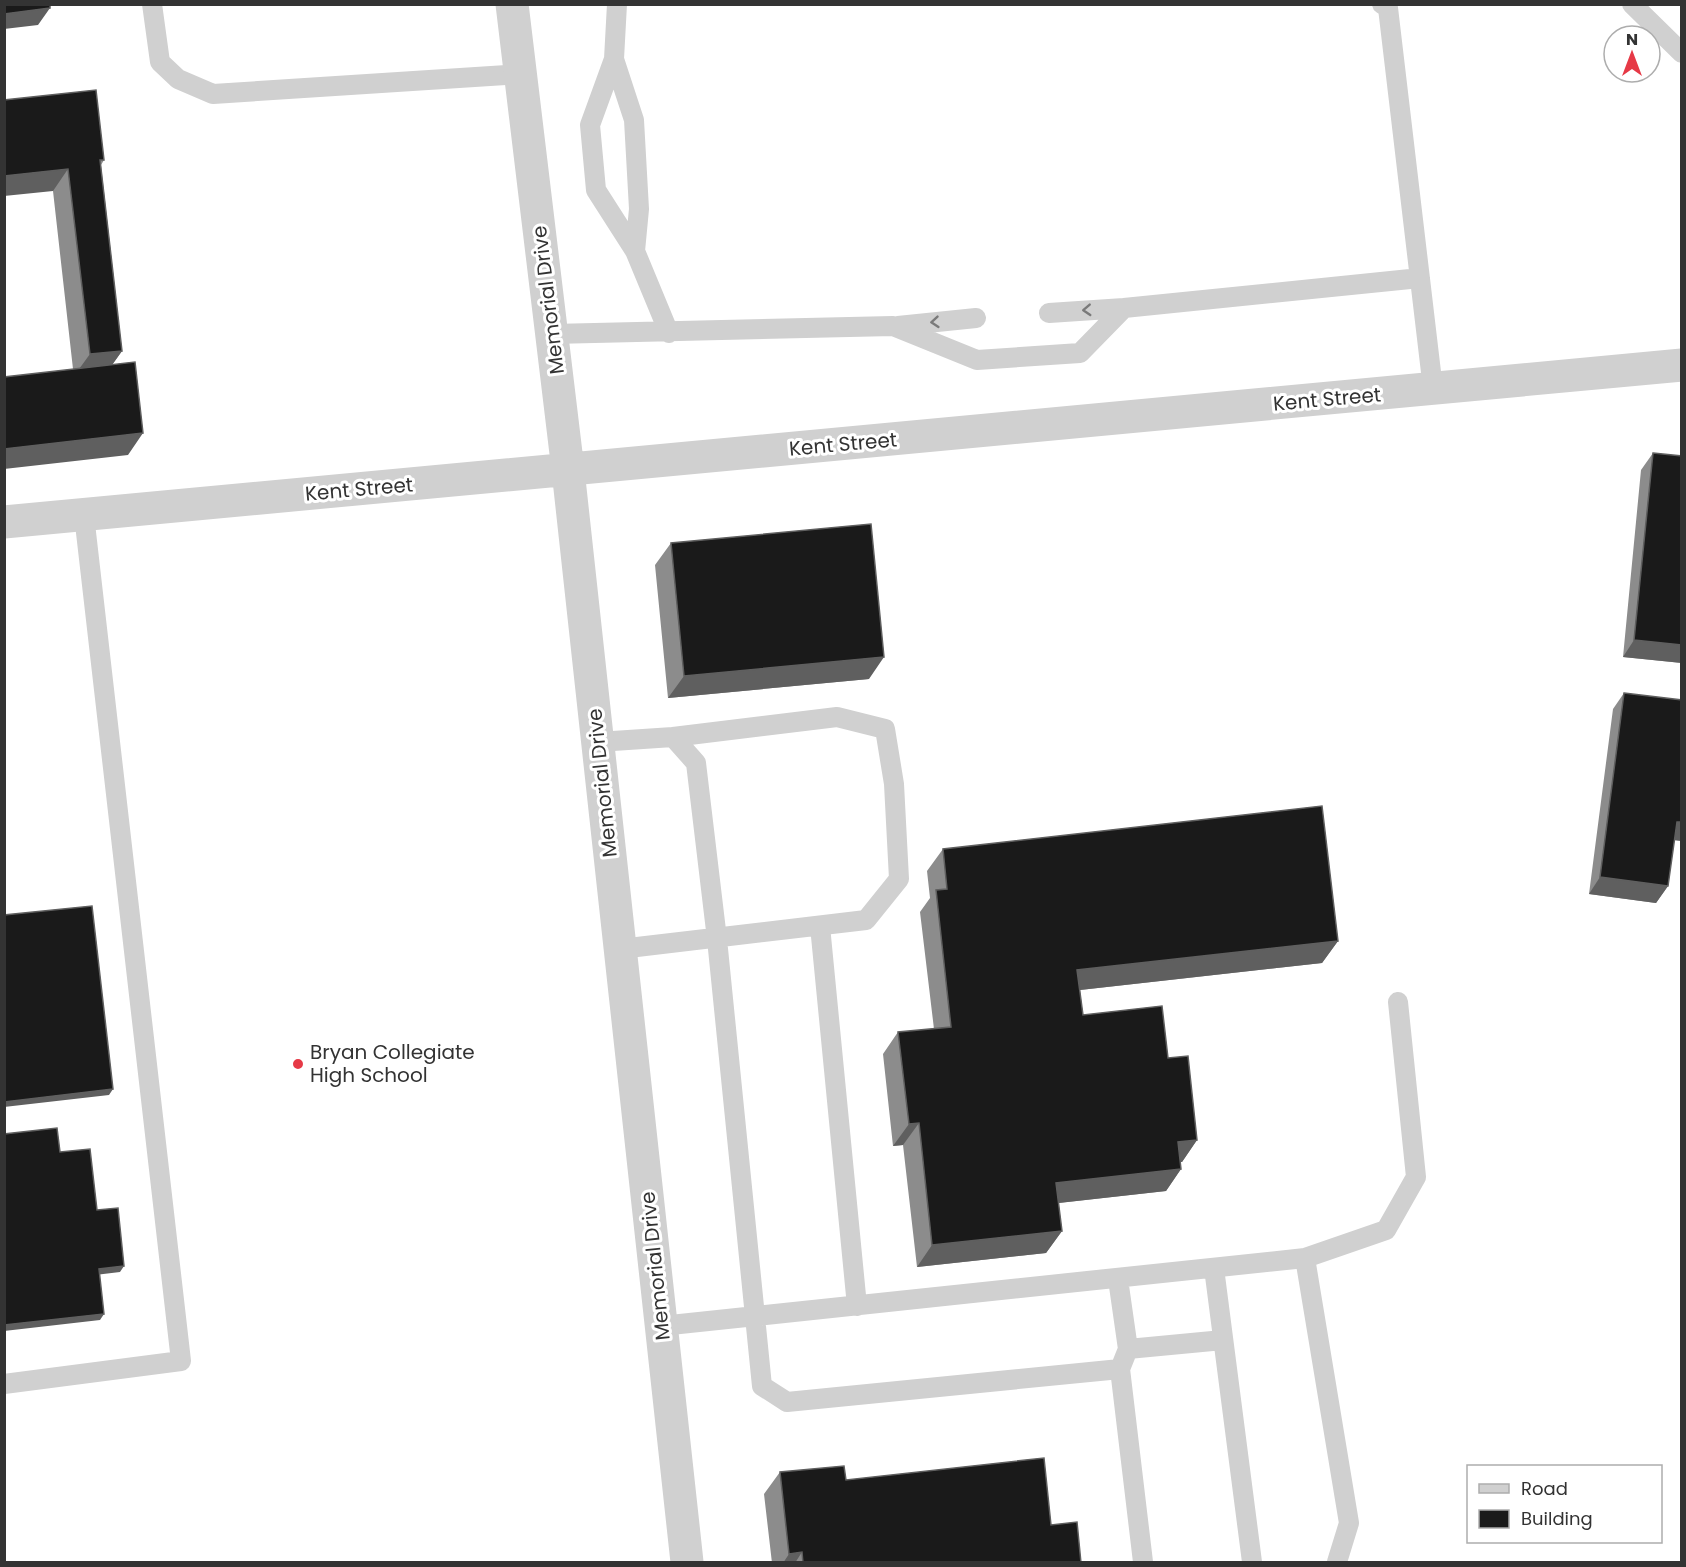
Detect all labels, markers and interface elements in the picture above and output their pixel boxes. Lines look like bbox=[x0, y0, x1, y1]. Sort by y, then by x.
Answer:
north arrow bbox=[1602, 24, 1662, 84]
text: N bbox=[1626, 28, 1638, 51]
street label: Memorial Drive bbox=[525, 224, 571, 376]
one-way arrow bbox=[1082, 304, 1091, 317]
one-way arrow bbox=[930, 315, 939, 328]
street label: Kent Street bbox=[1272, 380, 1382, 418]
street label: Kent Street bbox=[788, 425, 898, 463]
street label: Kent Street bbox=[304, 470, 414, 508]
street label: Memorial Drive bbox=[580, 707, 624, 859]
place label: Bryan Collegiate High School bbox=[310, 1038, 475, 1089]
marker: Bryan Collegiate High School bbox=[291, 1057, 305, 1071]
street label: Memorial Drive bbox=[633, 1190, 677, 1342]
legend bbox=[1467, 1465, 1662, 1543]
text: Road bbox=[1521, 1476, 1568, 1501]
text: Building bbox=[1521, 1506, 1593, 1531]

